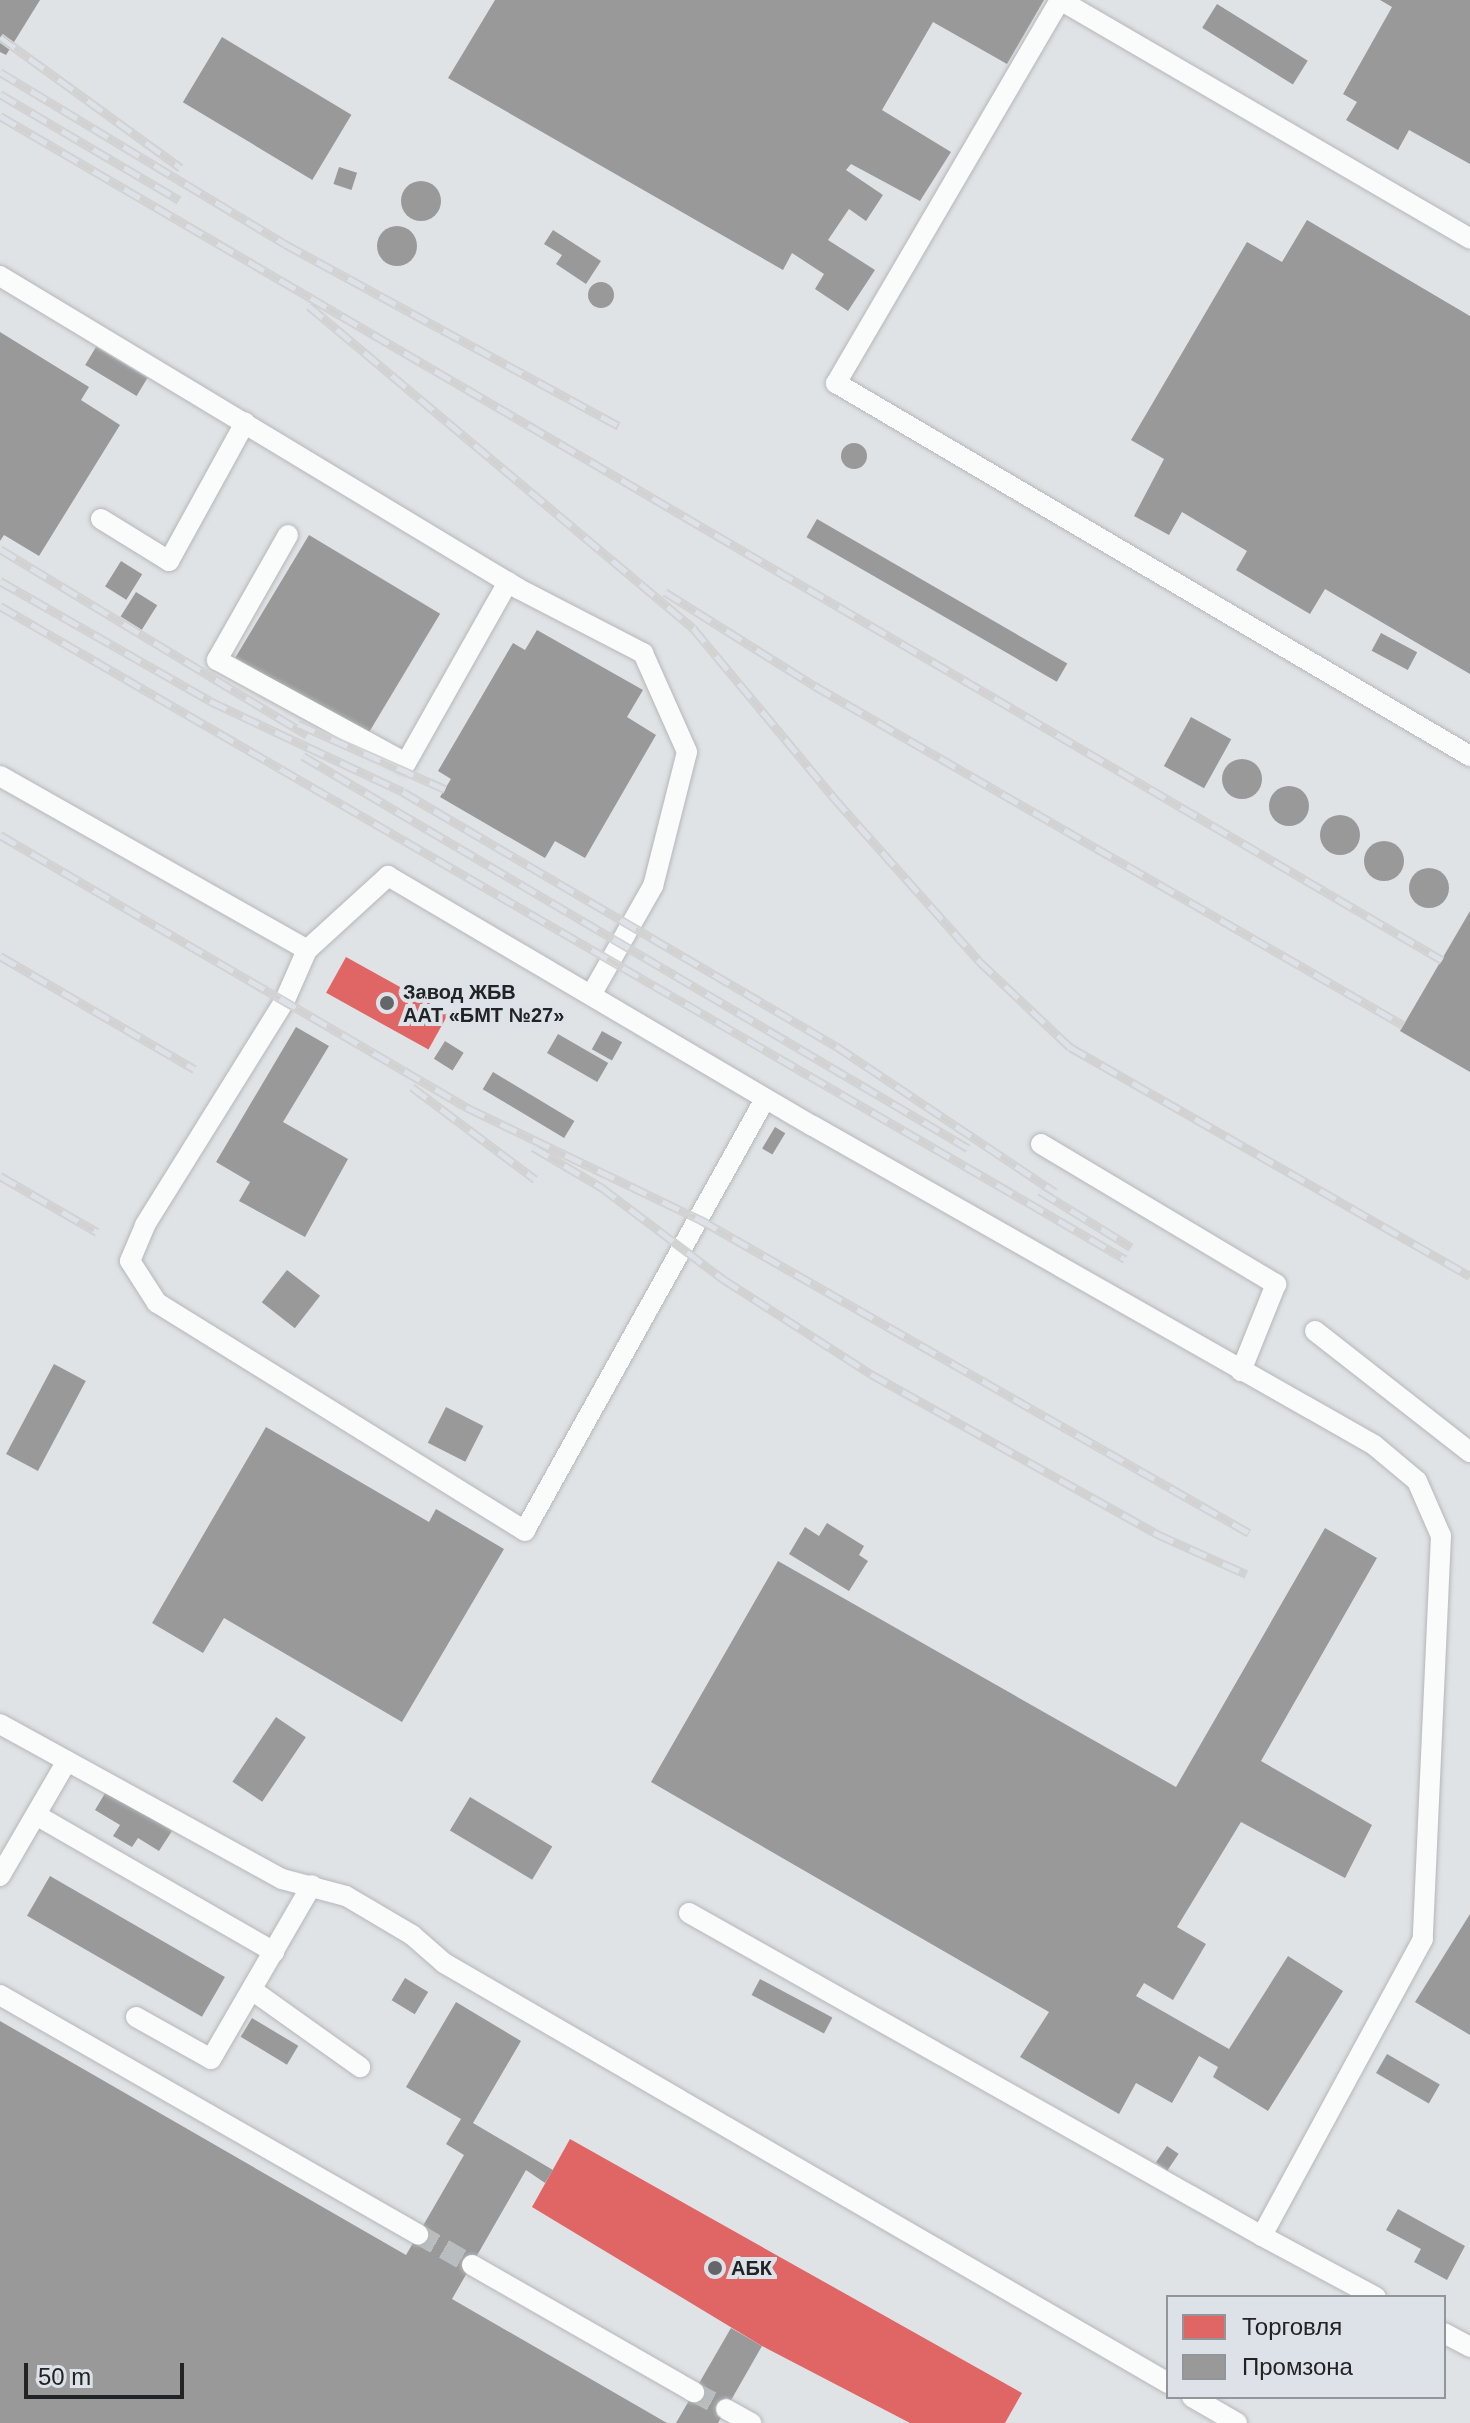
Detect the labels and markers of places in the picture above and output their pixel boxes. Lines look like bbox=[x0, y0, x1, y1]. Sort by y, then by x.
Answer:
place label: Завод ЖБВ ААТ «БМТ №27» bbox=[403, 980, 564, 1027]
marker: Завод ЖБВ ААТ «БМТ №27» bbox=[378, 994, 396, 1012]
place label: АБК bbox=[731, 2256, 772, 2280]
marker: АБК bbox=[706, 2259, 724, 2277]

